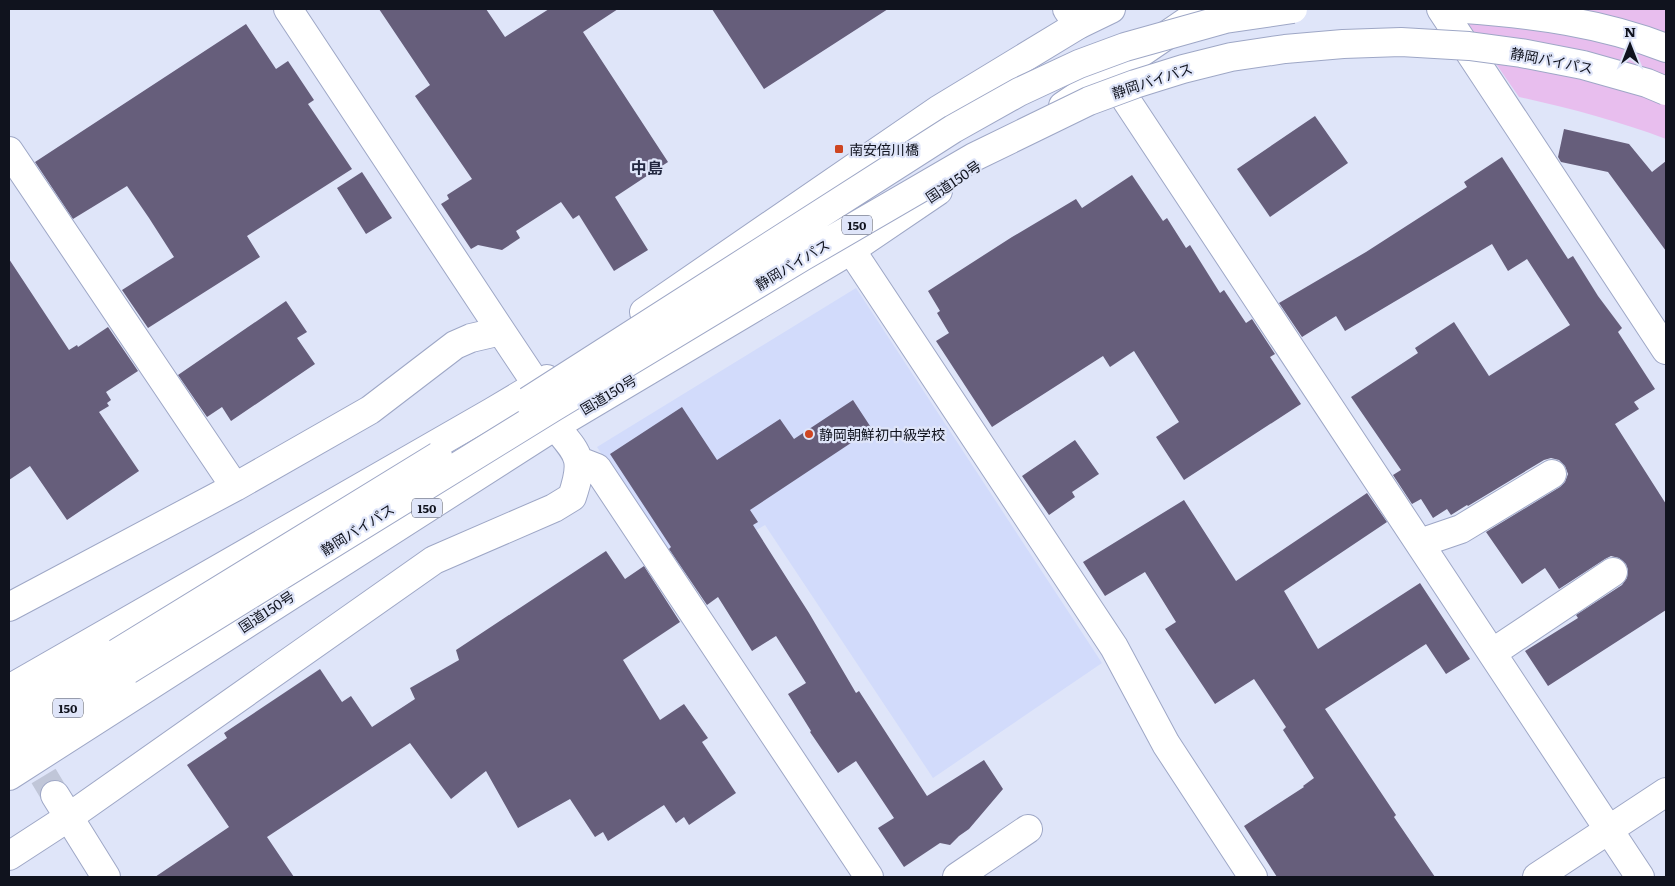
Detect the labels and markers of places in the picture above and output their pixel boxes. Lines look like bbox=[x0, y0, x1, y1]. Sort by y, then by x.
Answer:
place label: 南安倍川橋 bbox=[849, 139, 919, 159]
marker: 南安倍川橋 bbox=[833, 143, 845, 155]
place label: 静岡朝鮮初中級学校 bbox=[819, 424, 945, 444]
marker: 静岡朝鮮初中級学校 bbox=[803, 428, 815, 440]

